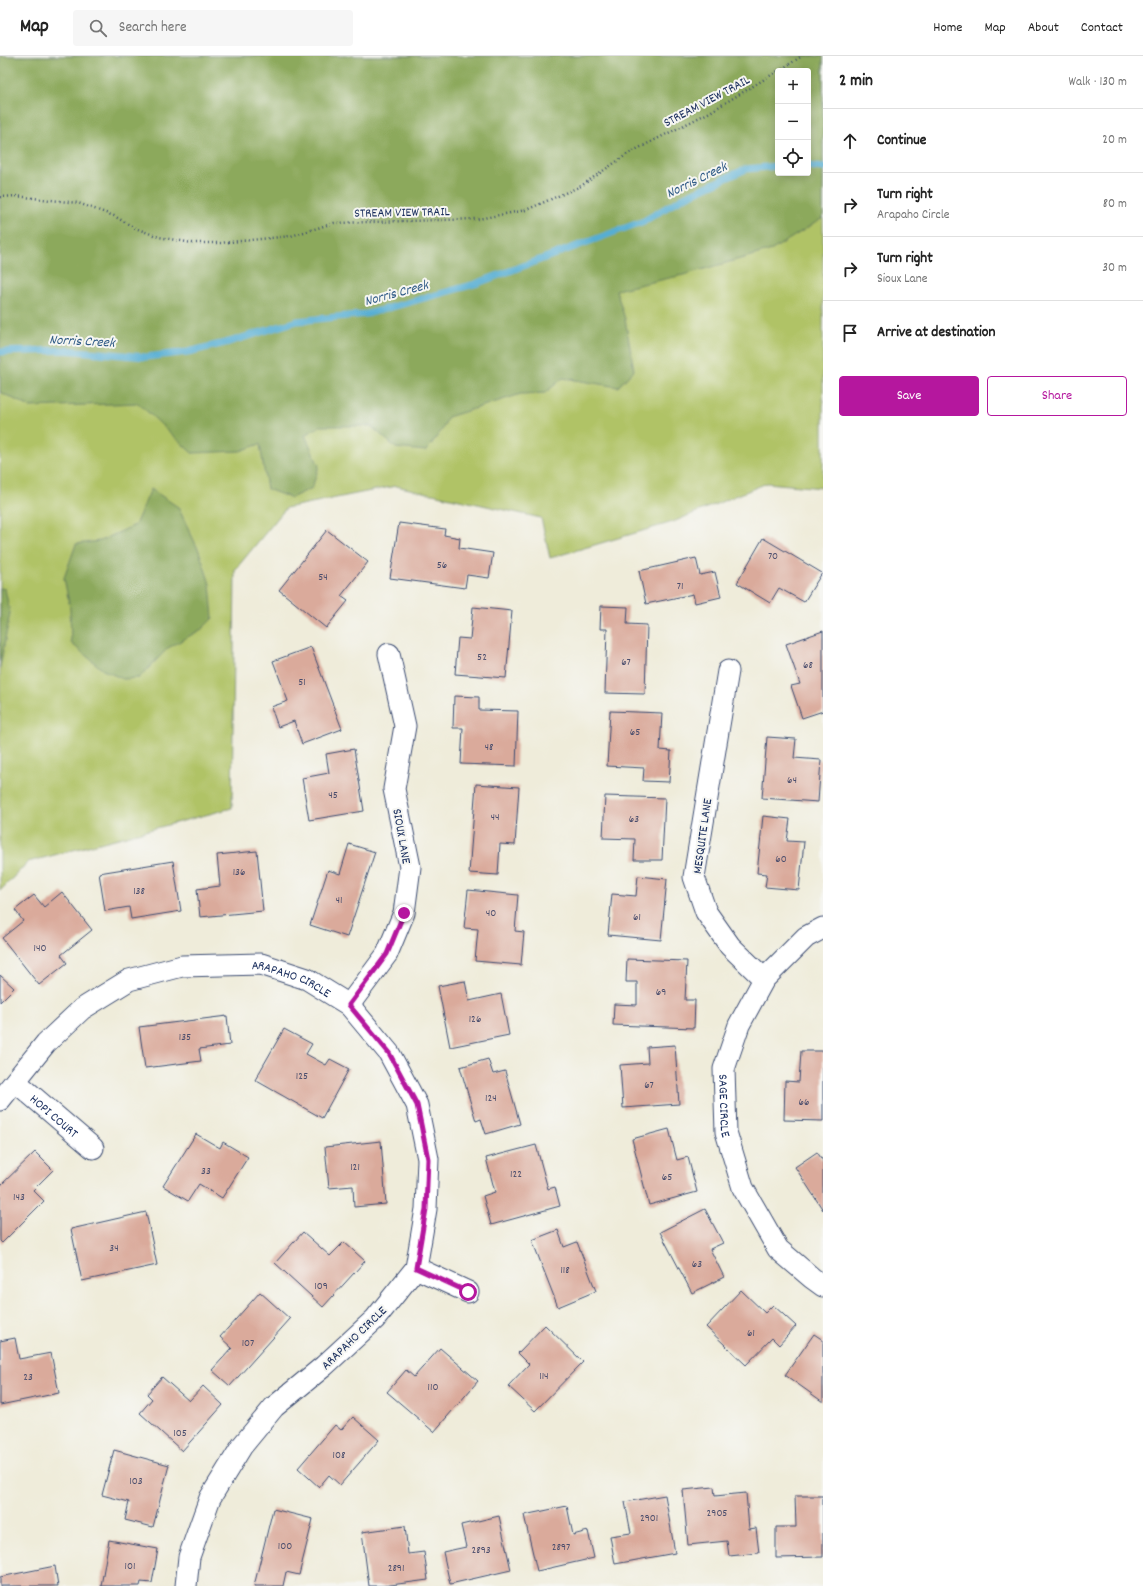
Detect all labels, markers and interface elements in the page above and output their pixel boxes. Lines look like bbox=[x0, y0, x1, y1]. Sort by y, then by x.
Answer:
search box bbox=[73, 10, 353, 46]
text: Map bbox=[20, 14, 49, 41]
icon: search bbox=[87, 17, 109, 39]
text: Search here bbox=[119, 17, 187, 39]
text: Home bbox=[933, 18, 962, 38]
text: Map bbox=[984, 18, 1006, 38]
text: About bbox=[1028, 18, 1059, 38]
text: Contact bbox=[1081, 18, 1123, 38]
map controls bbox=[775, 68, 811, 176]
button: + bbox=[775, 68, 811, 104]
text: 2 min bbox=[839, 70, 873, 94]
street label: STREAM VIEW TRAIL bbox=[661, 71, 754, 133]
text: Walk · 130 m bbox=[1068, 73, 1127, 92]
button: − bbox=[775, 104, 811, 140]
icon: ahead bbox=[839, 130, 861, 152]
text: Continue bbox=[877, 130, 926, 152]
text: 20 m bbox=[1102, 131, 1127, 150]
button: locate bbox=[775, 140, 811, 176]
water label: Norris Creek bbox=[663, 157, 732, 204]
text: Turn right bbox=[877, 184, 933, 206]
icon: right bbox=[839, 194, 861, 216]
text: 80 m bbox=[1103, 195, 1127, 214]
street label: STREAM VIEW TRAIL bbox=[354, 203, 451, 224]
text: Arapaho Circle bbox=[877, 206, 950, 225]
text: Turn right bbox=[877, 248, 933, 270]
icon: right bbox=[839, 258, 861, 280]
text: 30 m bbox=[1102, 259, 1127, 278]
text: Sioux Lane bbox=[877, 270, 927, 289]
water label: Norris Creek bbox=[362, 275, 432, 312]
icon: arrive bbox=[839, 322, 861, 344]
text: Arrive at destination bbox=[877, 322, 995, 344]
water label: Norris Creek bbox=[49, 330, 116, 354]
button: Save bbox=[839, 376, 979, 416]
button: Share bbox=[987, 376, 1127, 416]
house number: 70 bbox=[768, 549, 778, 565]
house number: 56 bbox=[437, 558, 447, 574]
house number: 54 bbox=[318, 570, 328, 586]
house number: 71 bbox=[677, 579, 683, 595]
house number: 52 bbox=[477, 650, 487, 666]
house number: 67 bbox=[621, 655, 631, 671]
house number: 68 bbox=[803, 658, 813, 674]
house number: 51 bbox=[298, 675, 306, 691]
house number: 65 bbox=[630, 725, 640, 741]
house number: 48 bbox=[485, 740, 493, 756]
house number: 64 bbox=[787, 773, 797, 789]
house number: 45 bbox=[328, 788, 338, 804]
street label: MESQUITE LANE bbox=[689, 797, 718, 875]
street label: SIOUX LANE bbox=[386, 807, 415, 866]
house number: 44 bbox=[490, 810, 500, 826]
house number: 63 bbox=[629, 812, 639, 828]
house number: 60 bbox=[775, 852, 787, 868]
house number: 136 bbox=[233, 865, 245, 881]
house number: 138 bbox=[133, 884, 145, 900]
house number: 41 bbox=[336, 893, 342, 909]
route end bbox=[395, 904, 413, 922]
house number: 40 bbox=[486, 906, 496, 922]
house number: 61 bbox=[633, 910, 641, 926]
house number: 140 bbox=[34, 941, 46, 957]
street label: ARAPAHO CIRCLE bbox=[251, 957, 334, 1004]
house number: 69 bbox=[656, 985, 666, 1001]
house number: 126 bbox=[469, 1012, 481, 1028]
house number: 135 bbox=[179, 1030, 191, 1046]
house number: 125 bbox=[296, 1069, 308, 1085]
street label: SAGE CIRCLE bbox=[712, 1074, 734, 1140]
house number: 67 bbox=[644, 1078, 654, 1094]
street label: HOPI COURT bbox=[25, 1091, 82, 1143]
house number: 124 bbox=[485, 1091, 497, 1107]
house number: 66 bbox=[799, 1095, 809, 1111]
house number: 121 bbox=[350, 1160, 360, 1176]
house number: 33 bbox=[201, 1164, 211, 1180]
house number: 122 bbox=[510, 1167, 522, 1183]
house number: 65 bbox=[662, 1170, 672, 1186]
house number: 143 bbox=[13, 1190, 25, 1206]
house number: 34 bbox=[109, 1241, 119, 1257]
house number: 63 bbox=[692, 1257, 702, 1273]
house number: 118 bbox=[560, 1263, 570, 1279]
house number: 109 bbox=[314, 1279, 328, 1295]
route start bbox=[459, 1283, 477, 1301]
street label: ARAPAHO CIRCLE bbox=[318, 1302, 392, 1375]
house number: 61 bbox=[747, 1326, 755, 1342]
house number: 107 bbox=[242, 1336, 254, 1352]
house number: 114 bbox=[539, 1369, 549, 1385]
house number: 23 bbox=[23, 1370, 33, 1386]
house number: 110 bbox=[428, 1380, 438, 1396]
house number: 105 bbox=[173, 1426, 187, 1442]
house number: 108 bbox=[333, 1448, 345, 1464]
house number: 103 bbox=[129, 1474, 143, 1490]
house number: 2905 bbox=[707, 1506, 727, 1522]
house number: 2901 bbox=[640, 1511, 658, 1527]
house number: 100 bbox=[278, 1539, 292, 1555]
house number: 2897 bbox=[552, 1540, 570, 1556]
house number: 2893 bbox=[471, 1543, 491, 1559]
house number: 101 bbox=[125, 1559, 135, 1575]
house number: 2891 bbox=[388, 1561, 404, 1577]

